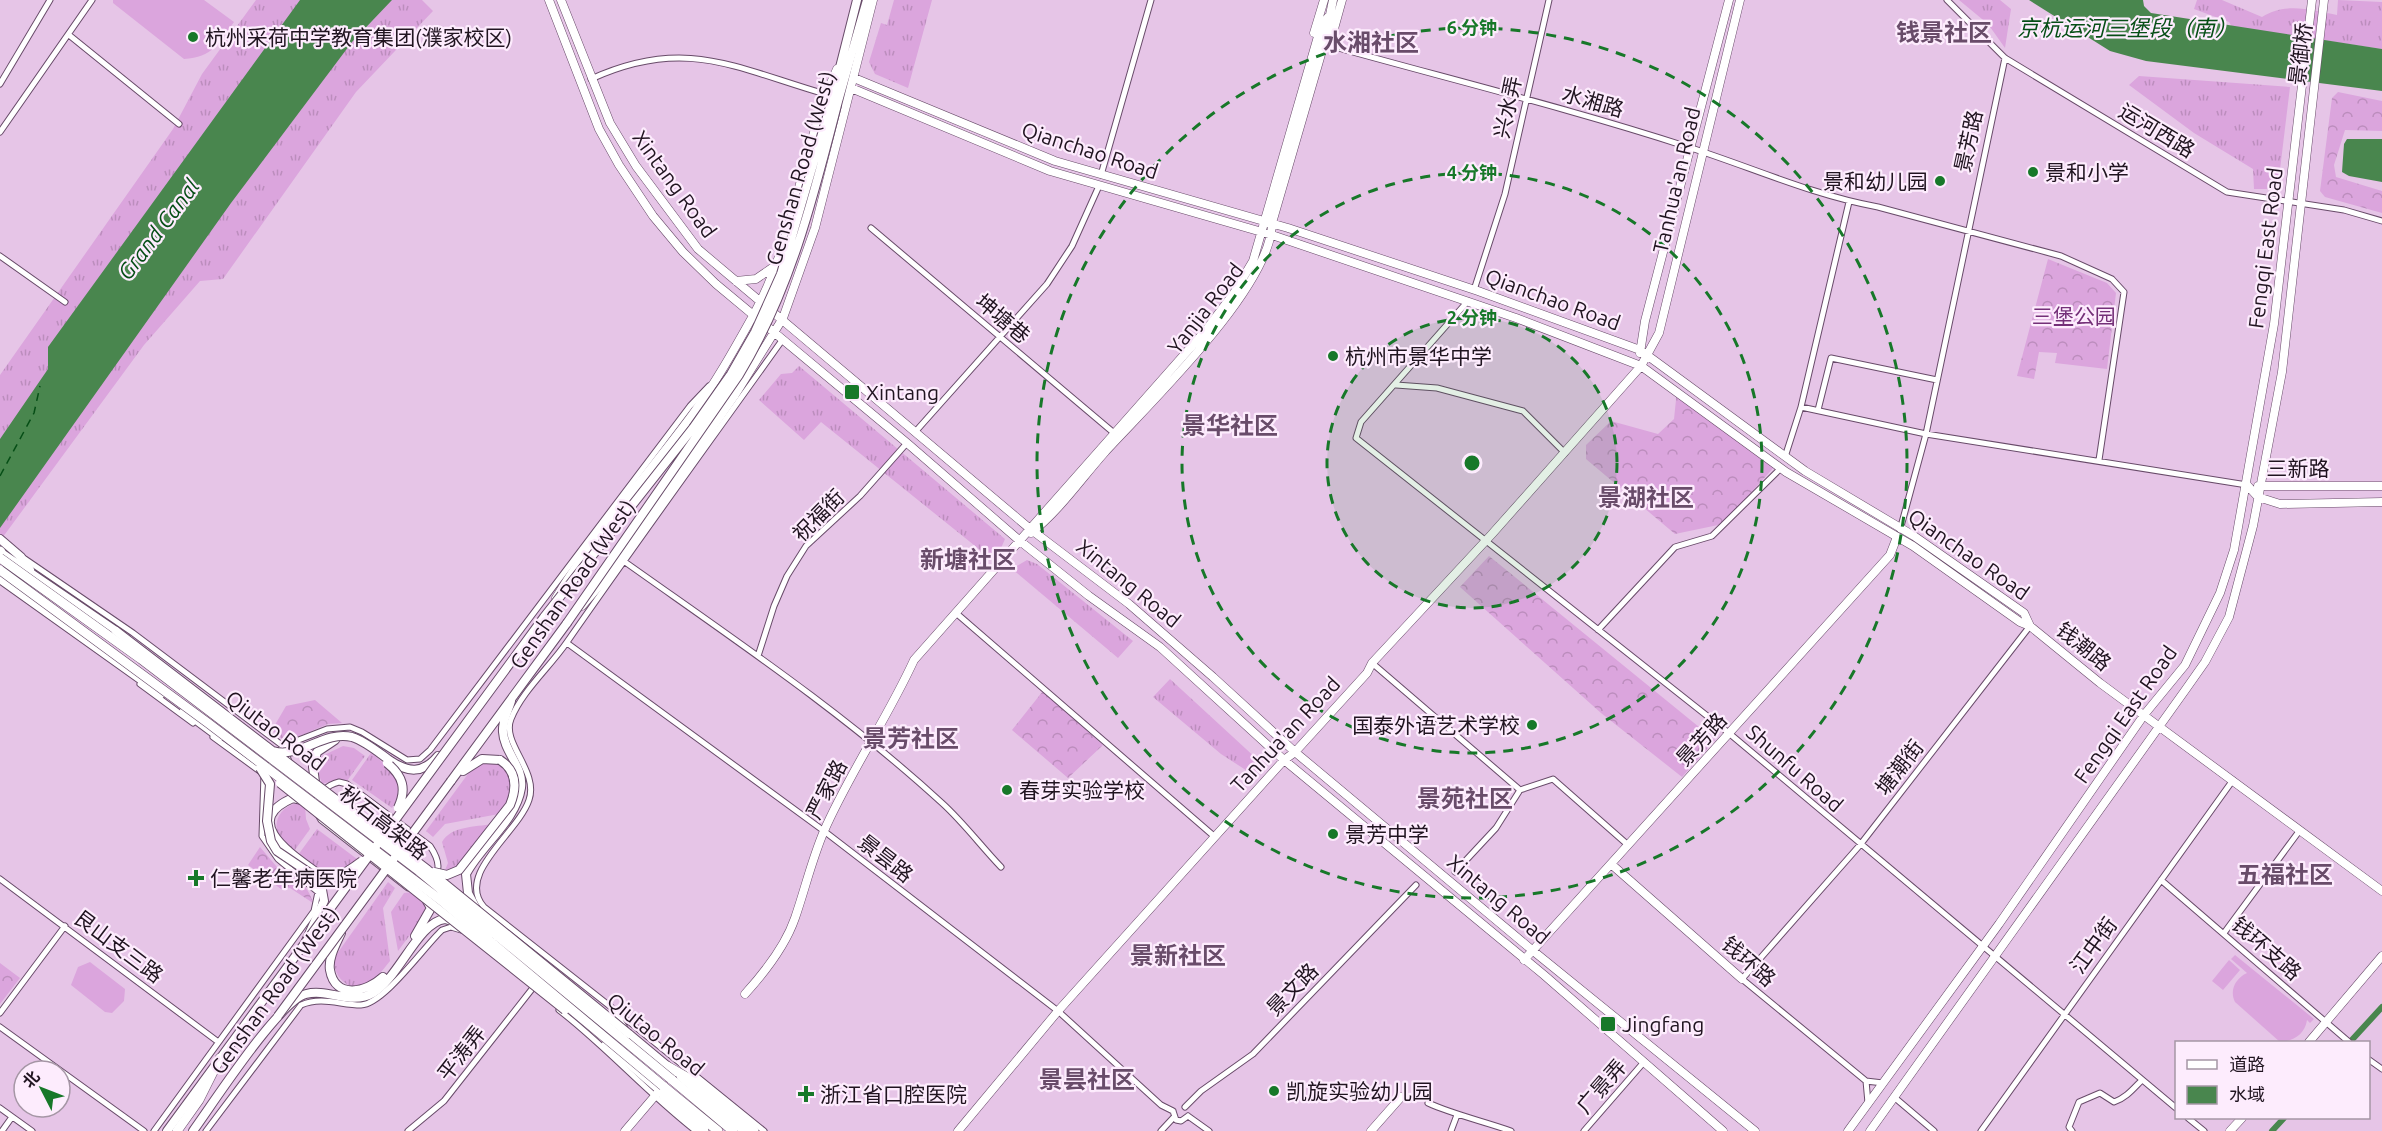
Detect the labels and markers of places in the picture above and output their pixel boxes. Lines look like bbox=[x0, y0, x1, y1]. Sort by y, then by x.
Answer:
place label: 杭州采荷中学教育集团(濮家校区) bbox=[205, 25, 512, 49]
marker: 杭州采荷中学教育集团(濮家校区) bbox=[186, 30, 200, 44]
place label: 景和小学 bbox=[2045, 160, 2129, 184]
marker: 景和小学 bbox=[2026, 165, 2040, 179]
place label: 景和幼儿园 bbox=[1823, 169, 1928, 193]
marker: 景和幼儿园 bbox=[1933, 174, 1947, 188]
place label: 杭州市景华中学 bbox=[1345, 344, 1492, 368]
marker: 杭州市景华中学 bbox=[1326, 349, 1340, 363]
place label: Xintang bbox=[866, 380, 939, 404]
marker: Xintang bbox=[843, 383, 861, 401]
centre of rings bbox=[1462, 453, 1482, 473]
place label: 国泰外语艺术学校 bbox=[1352, 713, 1520, 737]
marker: 国泰外语艺术学校 bbox=[1525, 718, 1539, 732]
place label: 春芽实验学校 bbox=[1019, 778, 1145, 802]
marker: 春芽实验学校 bbox=[1000, 783, 1014, 797]
place label: 景芳中学 bbox=[1345, 822, 1429, 846]
marker: 景芳中学 bbox=[1326, 827, 1340, 841]
place label: 仁馨老年病医院 bbox=[210, 866, 357, 890]
marker: 仁馨老年病医院 bbox=[187, 869, 205, 887]
place label: Jingfang bbox=[1622, 1012, 1704, 1036]
marker: Jingfang bbox=[1599, 1015, 1617, 1033]
place label: 凯旋实验幼儿园 bbox=[1286, 1079, 1433, 1103]
place label: 浙江省口腔医院 bbox=[820, 1082, 967, 1106]
marker: 凯旋实验幼儿园 bbox=[1267, 1084, 1281, 1098]
marker: 浙江省口腔医院 bbox=[797, 1085, 815, 1103]

